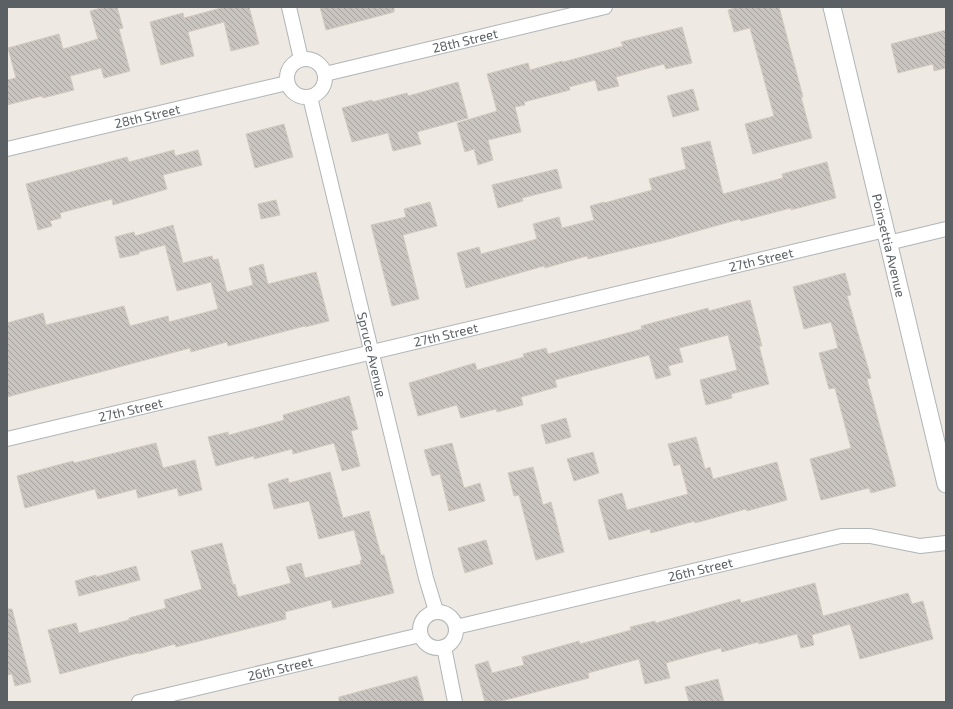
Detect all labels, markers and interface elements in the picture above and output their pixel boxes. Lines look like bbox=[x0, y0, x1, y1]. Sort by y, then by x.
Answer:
street label: 28th Street bbox=[431, 25, 499, 56]
street label: 28th Street bbox=[113, 101, 182, 131]
street label: Poinsettia Avenue bbox=[869, 192, 909, 299]
street label: 27th Street bbox=[727, 244, 795, 275]
street label: Spruce Avenue bbox=[354, 310, 390, 399]
street label: 27th Street bbox=[412, 319, 480, 350]
street label: 27th Street bbox=[97, 394, 164, 425]
street label: 26th Street bbox=[666, 554, 734, 585]
street label: 26th Street bbox=[246, 653, 314, 684]

